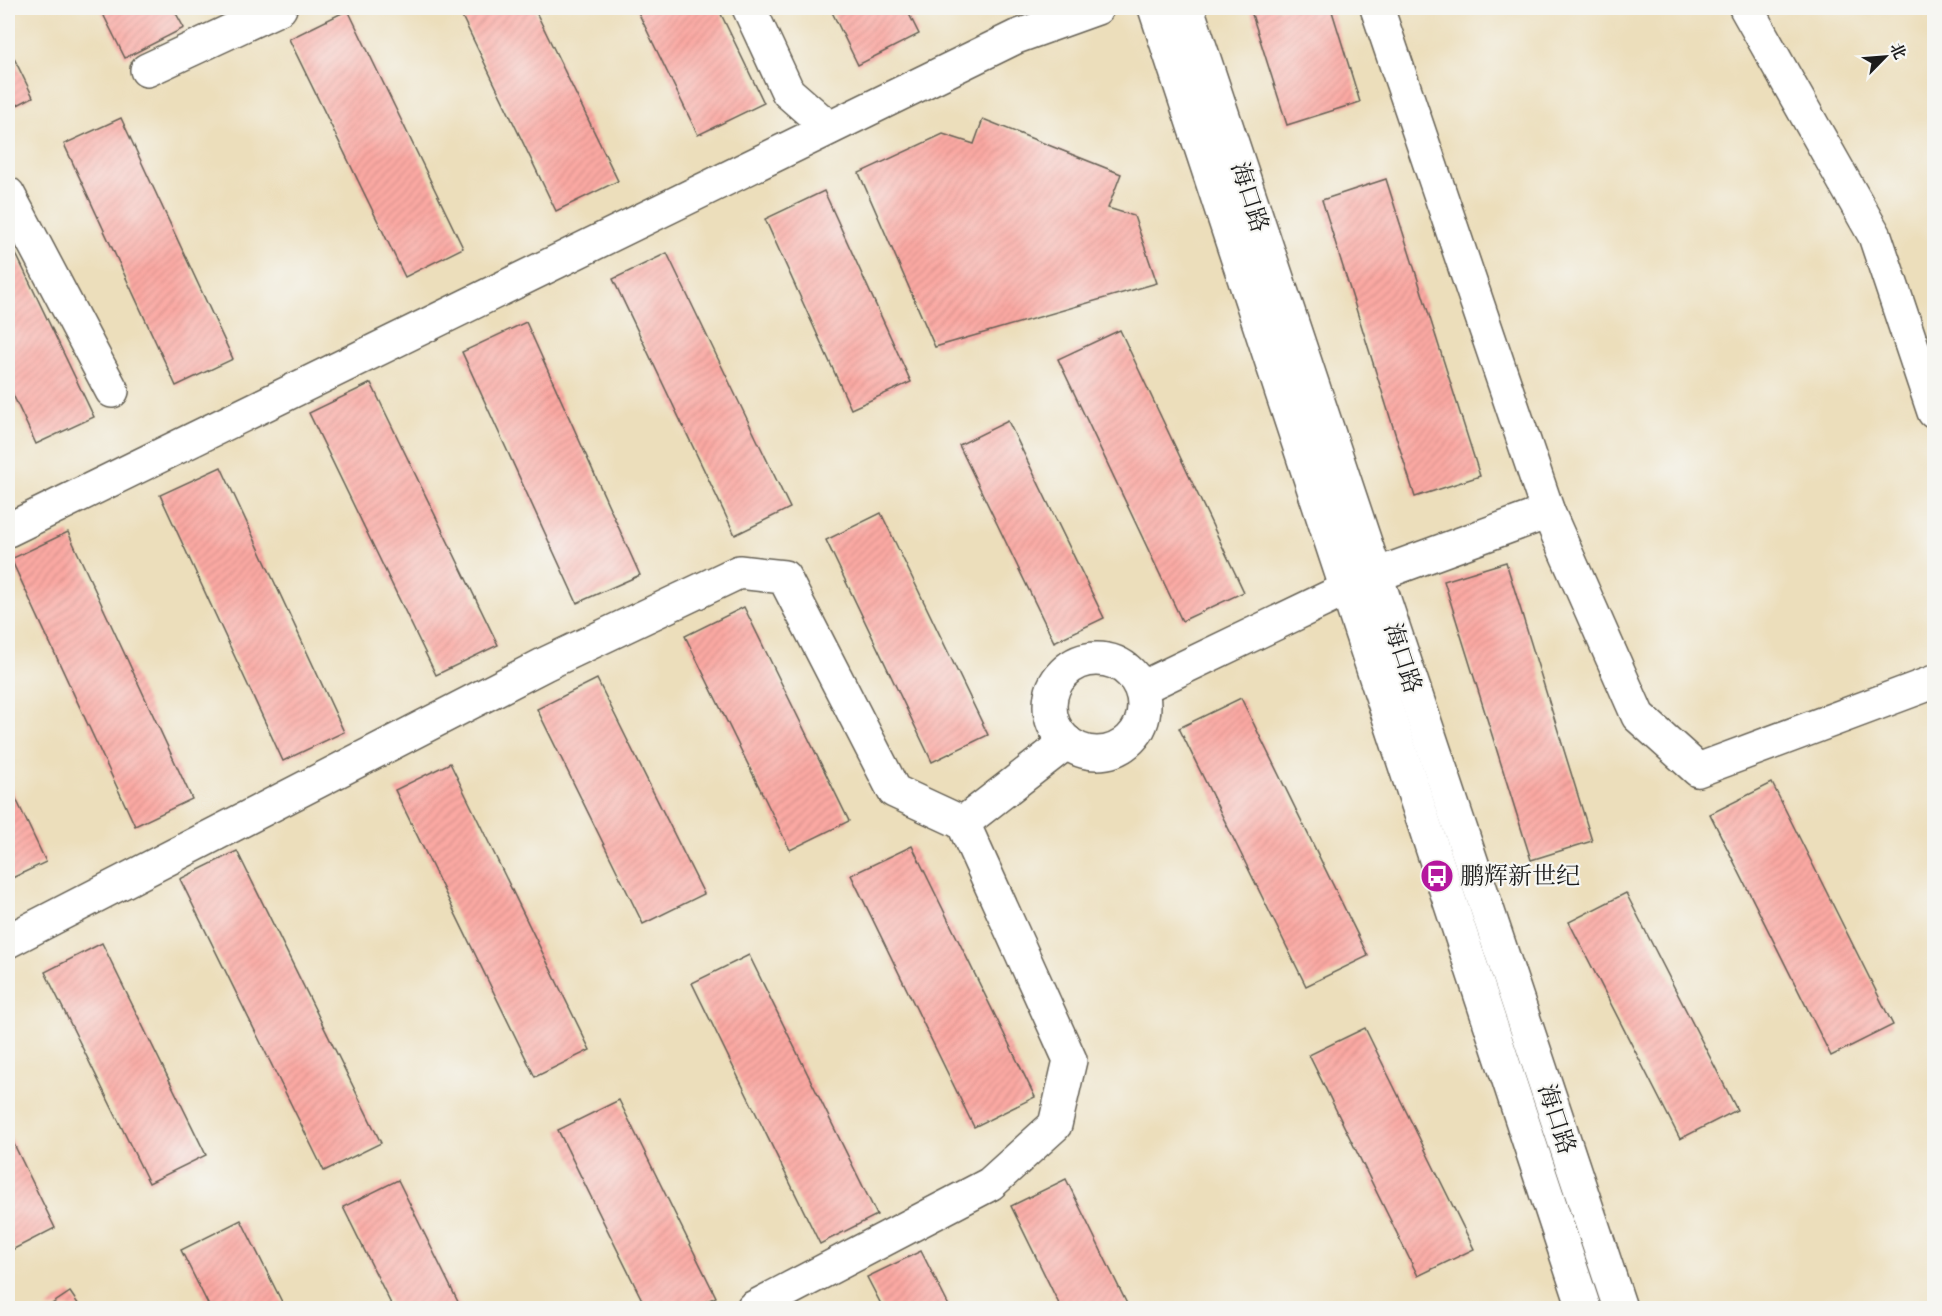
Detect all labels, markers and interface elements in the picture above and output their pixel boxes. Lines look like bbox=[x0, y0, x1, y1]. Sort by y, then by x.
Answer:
north arrow bbox=[1855, 27, 1915, 87]
text: 北 bbox=[1883, 40, 1910, 64]
street label: 海口路 bbox=[1221, 158, 1275, 237]
street label: 海口路 bbox=[1374, 619, 1428, 698]
bus stop icon: 鹏辉新世纪 bbox=[1419, 858, 1455, 894]
place label: 鹏辉新世纪 bbox=[1460, 861, 1580, 895]
street label: 海口路 bbox=[1528, 1080, 1582, 1159]

